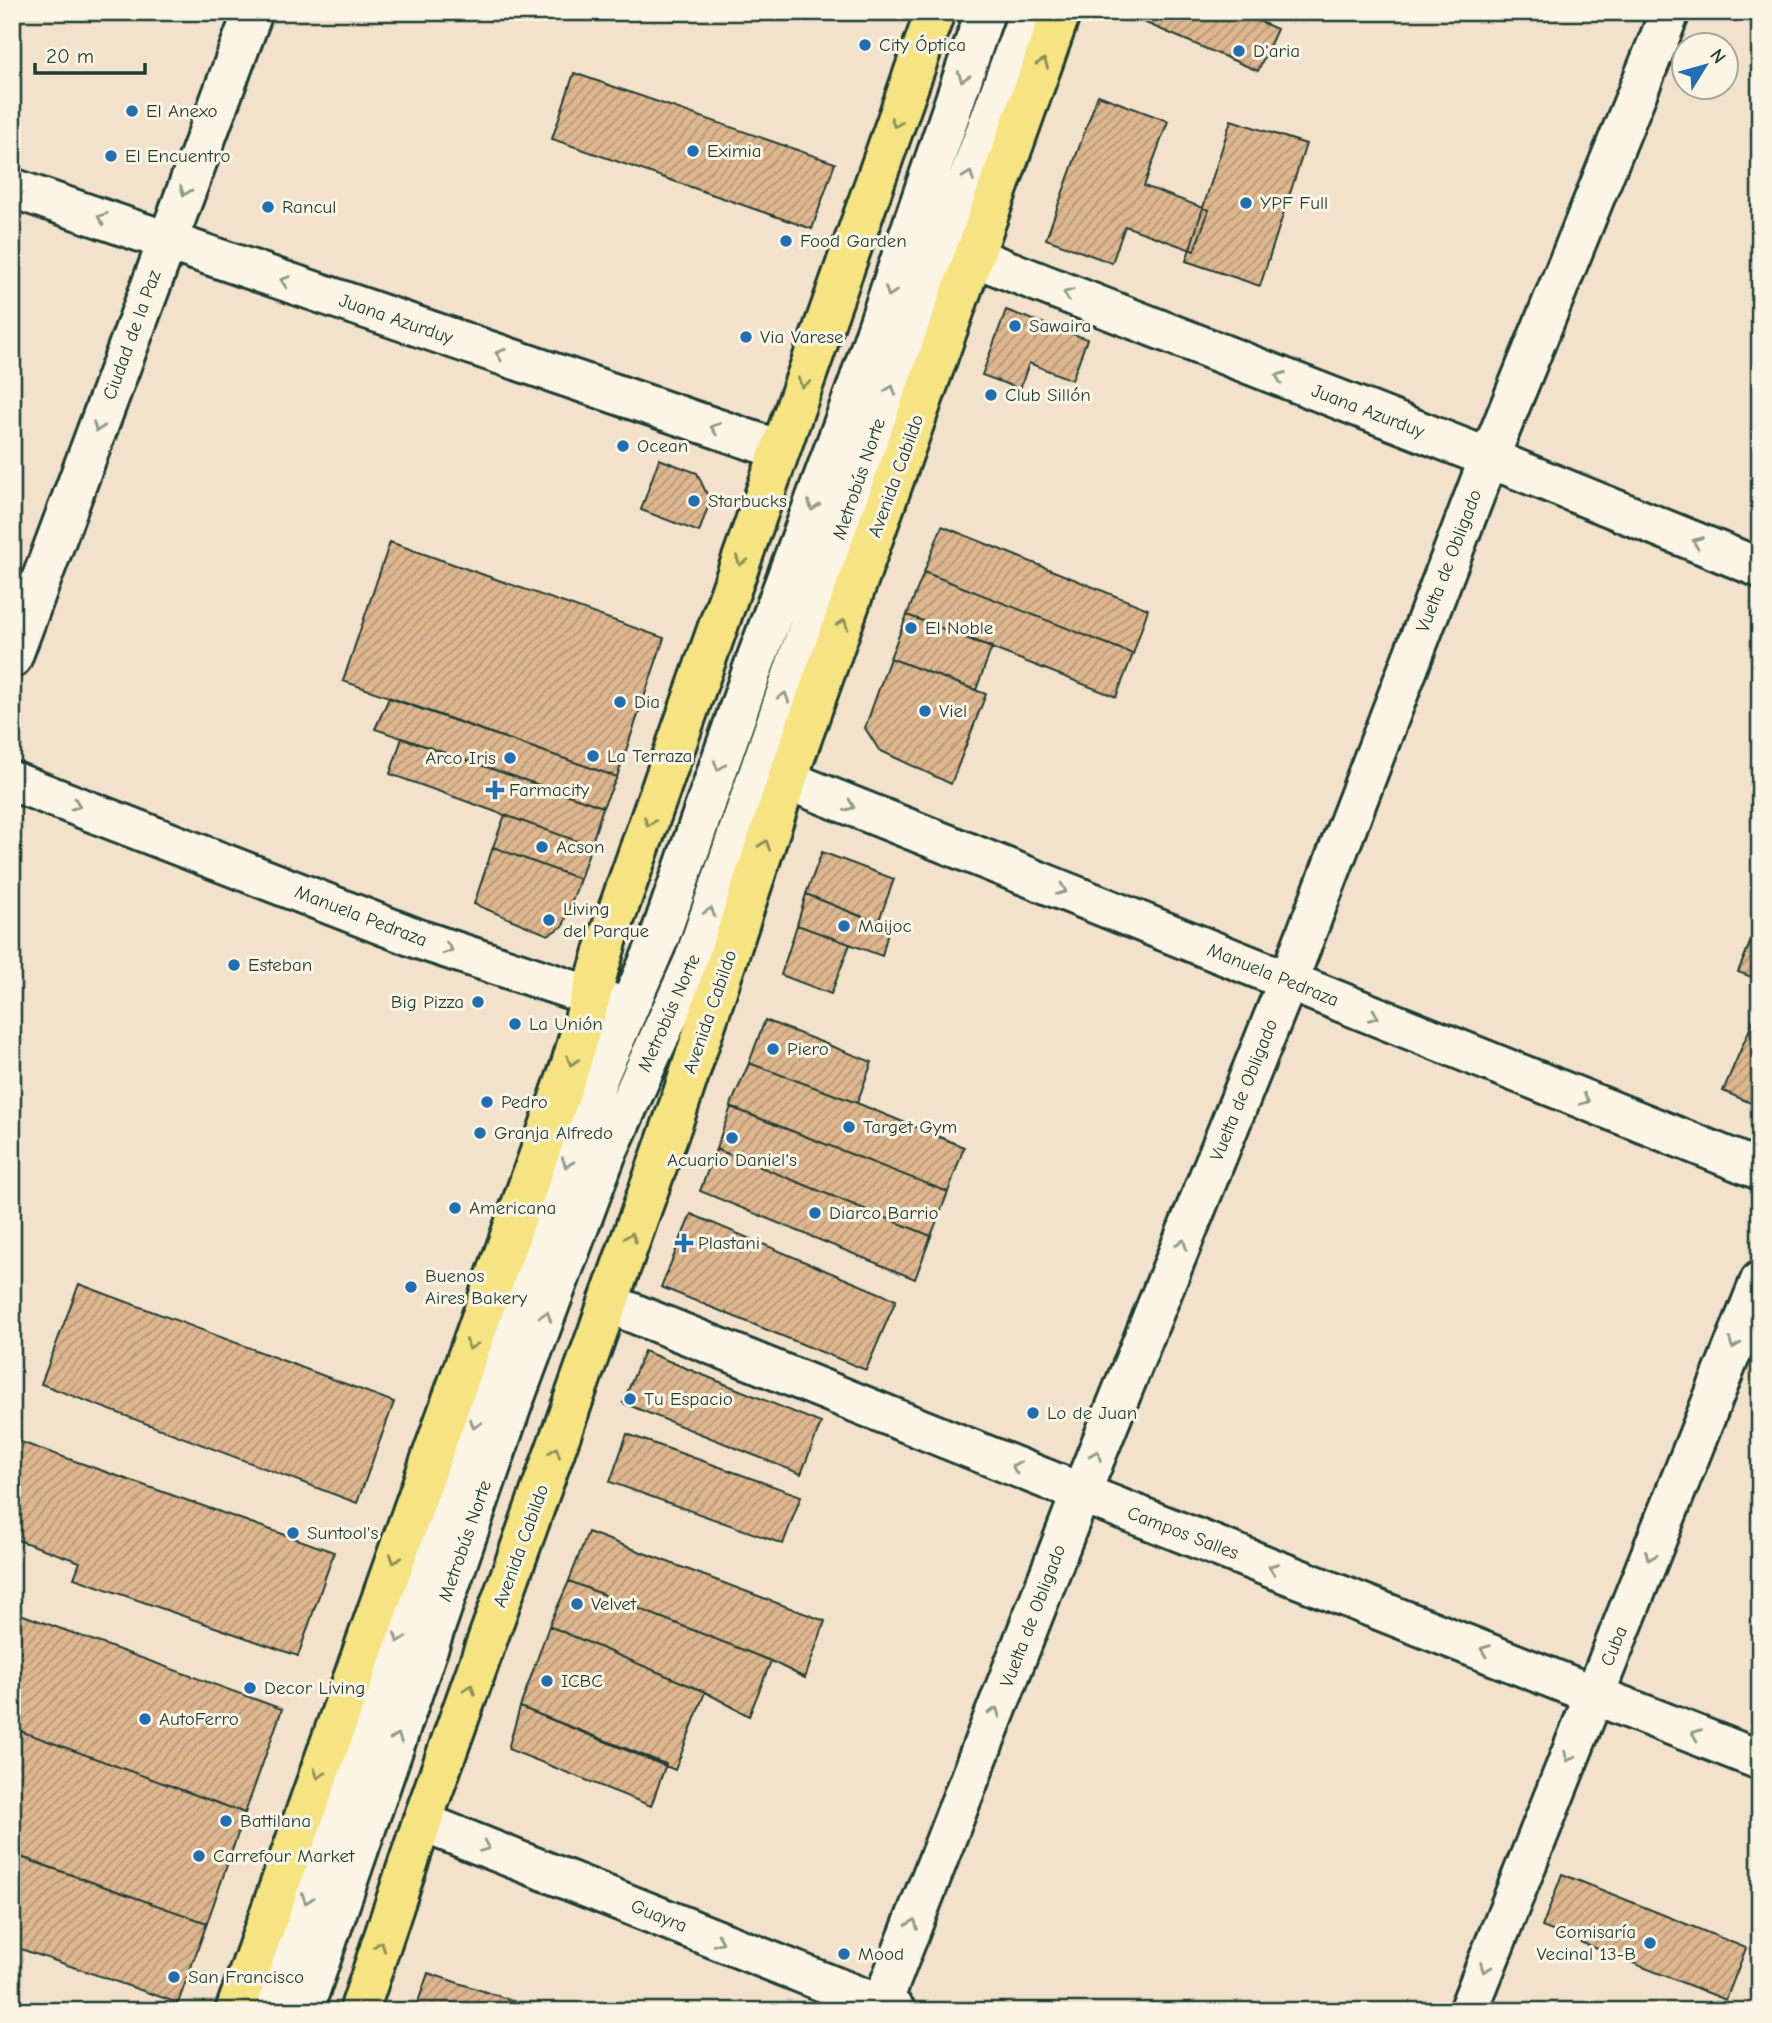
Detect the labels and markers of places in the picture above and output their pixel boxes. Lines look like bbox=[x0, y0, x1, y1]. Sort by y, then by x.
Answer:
place label: City Óptica bbox=[879, 34, 966, 56]
marker: City Óptica bbox=[857, 37, 873, 53]
place label: D'aria bbox=[1253, 40, 1300, 62]
marker: D'aria bbox=[1231, 43, 1247, 59]
place label: El Anexo bbox=[146, 100, 218, 122]
marker: El Anexo bbox=[124, 103, 140, 119]
place label: Eximia bbox=[707, 140, 762, 162]
marker: Eximia bbox=[685, 143, 701, 159]
place label: El Encuentro bbox=[125, 145, 231, 167]
marker: El Encuentro bbox=[103, 148, 119, 164]
place label: YPF Full bbox=[1260, 192, 1328, 214]
marker: YPF Full bbox=[1238, 195, 1254, 211]
place label: Rancul bbox=[282, 196, 336, 218]
marker: Rancul bbox=[260, 199, 276, 215]
place label: Food Garden bbox=[800, 230, 907, 252]
marker: Food Garden bbox=[778, 233, 794, 249]
place label: Sawaira bbox=[1029, 315, 1091, 337]
marker: Sawaira bbox=[1007, 318, 1023, 334]
place label: Via Varese bbox=[760, 326, 844, 348]
marker: Via Varese bbox=[738, 329, 754, 345]
place label: Club Sillón bbox=[1005, 384, 1091, 406]
marker: Club Sillón bbox=[983, 387, 999, 403]
place label: Ocean bbox=[637, 435, 688, 457]
marker: Ocean bbox=[615, 438, 631, 454]
place label: Starbucks bbox=[708, 490, 787, 512]
marker: Starbucks bbox=[686, 493, 702, 509]
place label: El Noble bbox=[925, 617, 993, 639]
marker: El Noble bbox=[903, 620, 919, 636]
place label: Dia bbox=[634, 691, 660, 713]
marker: Dia bbox=[612, 694, 628, 710]
place label: Viel bbox=[939, 700, 967, 722]
marker: Viel bbox=[917, 703, 933, 719]
place label: La Terraza bbox=[607, 745, 692, 767]
place label: Arco Iris bbox=[425, 747, 496, 769]
marker: La Terraza bbox=[585, 748, 601, 764]
marker: Arco Iris bbox=[502, 750, 518, 766]
place label: Farmacity bbox=[509, 779, 590, 801]
marker: Farmacity bbox=[487, 782, 503, 798]
place label: Acson bbox=[556, 836, 605, 858]
marker: Acson bbox=[534, 839, 550, 855]
place label: Living del Parque bbox=[563, 898, 649, 942]
marker: Living del Parque bbox=[541, 912, 557, 928]
place label: Maijoc bbox=[858, 915, 912, 937]
marker: Maijoc bbox=[836, 918, 852, 934]
place label: Esteban bbox=[248, 954, 312, 976]
marker: Esteban bbox=[226, 957, 242, 973]
place label: Big Pizza bbox=[391, 991, 464, 1013]
marker: Big Pizza bbox=[470, 994, 486, 1010]
place label: La Unión bbox=[529, 1013, 603, 1035]
marker: La Unión bbox=[507, 1016, 523, 1032]
place label: Piero bbox=[787, 1038, 829, 1060]
marker: Piero bbox=[765, 1041, 781, 1057]
place label: Pedro bbox=[501, 1091, 548, 1113]
marker: Pedro bbox=[479, 1094, 495, 1110]
place label: Target Gym bbox=[863, 1116, 957, 1138]
marker: Target Gym bbox=[841, 1119, 857, 1135]
place label: Granja Alfredo bbox=[494, 1122, 613, 1144]
marker: Granja Alfredo bbox=[472, 1125, 488, 1141]
marker: Acuario Daniel's bbox=[724, 1130, 740, 1146]
place label: Acuario Daniel's bbox=[667, 1149, 797, 1171]
place label: Americana bbox=[469, 1197, 556, 1219]
marker: Americana bbox=[447, 1200, 463, 1216]
place label: Diarco Barrio bbox=[829, 1202, 939, 1224]
marker: Diarco Barrio bbox=[807, 1205, 823, 1221]
place label: Plastani bbox=[698, 1232, 760, 1254]
marker: Plastani bbox=[676, 1235, 692, 1251]
place label: Buenos Aires Bakery bbox=[425, 1265, 528, 1309]
marker: Buenos Aires Bakery bbox=[403, 1279, 419, 1295]
place label: Tu Espacio bbox=[644, 1388, 733, 1410]
marker: Tu Espacio bbox=[622, 1391, 638, 1407]
place label: Lo de Juan bbox=[1047, 1402, 1137, 1424]
marker: Lo de Juan bbox=[1025, 1405, 1041, 1421]
place label: Suntool's bbox=[307, 1522, 379, 1544]
marker: Suntool's bbox=[285, 1525, 301, 1541]
place label: Velvet bbox=[591, 1593, 637, 1615]
marker: Velvet bbox=[569, 1596, 585, 1612]
place label: ICBC bbox=[561, 1670, 603, 1692]
marker: ICBC bbox=[539, 1673, 555, 1689]
place label: Decor Living bbox=[264, 1677, 365, 1699]
marker: Decor Living bbox=[242, 1680, 258, 1696]
place label: AutoFerro bbox=[159, 1708, 239, 1730]
marker: AutoFerro bbox=[137, 1711, 153, 1727]
place label: Battilana bbox=[240, 1810, 311, 1832]
marker: Battilana bbox=[218, 1813, 234, 1829]
place label: Carrefour Market bbox=[213, 1845, 355, 1867]
marker: Carrefour Market bbox=[191, 1848, 207, 1864]
place label: Comisaría Vecinal 13-B bbox=[1537, 1921, 1636, 1965]
marker: Comisaría Vecinal 13-B bbox=[1642, 1935, 1658, 1951]
place label: Mood bbox=[858, 1943, 904, 1965]
marker: Mood bbox=[836, 1946, 852, 1962]
place label: San Francisco bbox=[188, 1966, 304, 1988]
marker: San Francisco bbox=[166, 1969, 182, 1985]

